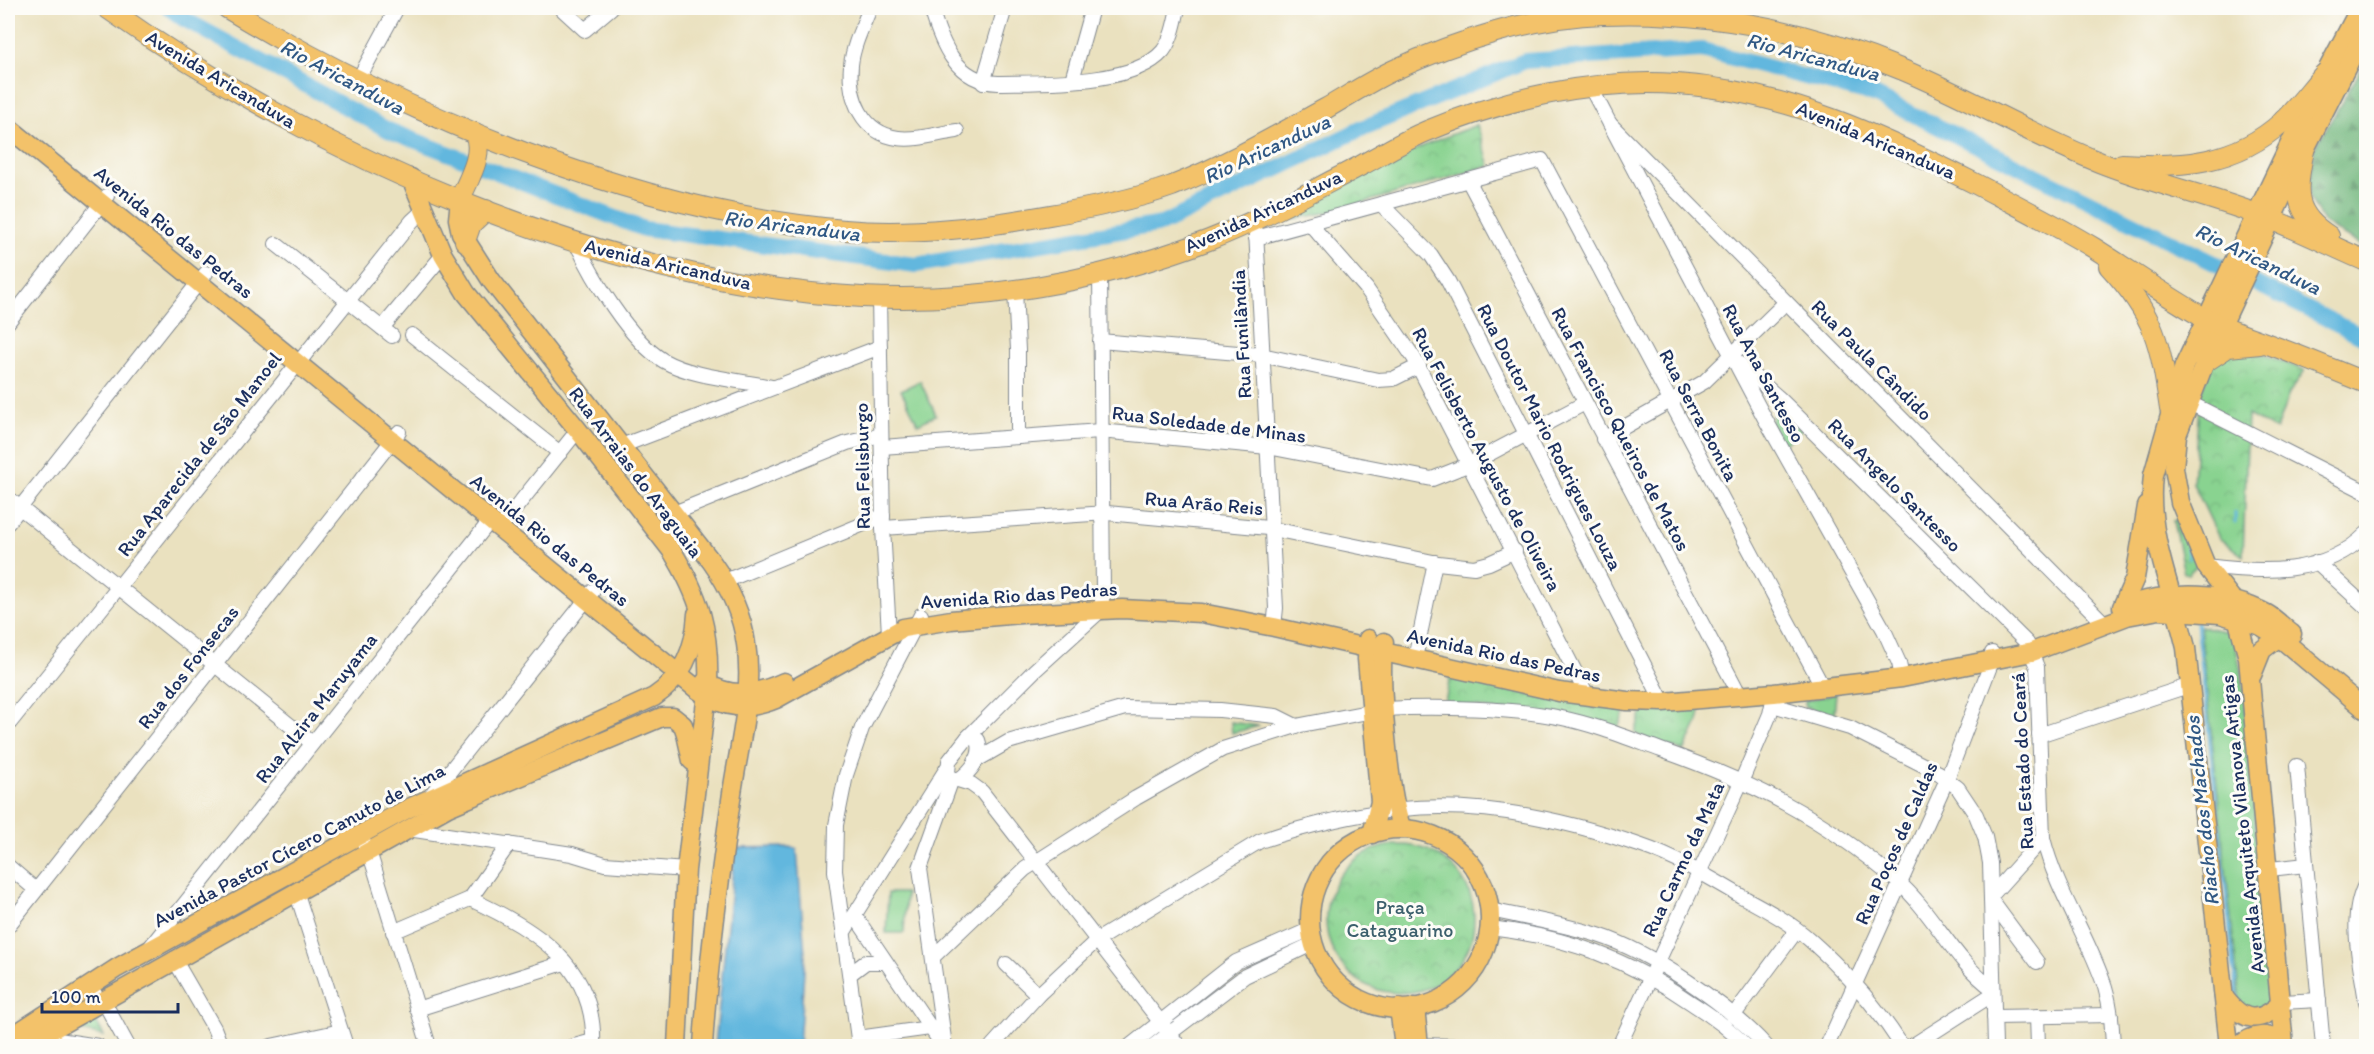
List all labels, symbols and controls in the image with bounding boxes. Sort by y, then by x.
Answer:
street label: Avenida Aricanduva [142,25,301,134]
water label: Rio Aricanduva [1744,27,1882,86]
water label: Rio Aricanduva [276,33,409,120]
street label: Avenida Aricanduva [1793,96,1960,185]
water label: Rio Aricanduva [1200,108,1334,189]
street label: Avenida Rio das Pedras [90,161,258,304]
street label: Avenida Aricanduva [1181,164,1346,258]
water label: Rio Aricanduva [723,205,861,246]
water label: Rio Aricanduva [2191,217,2325,300]
street label: Avenida Aricanduva [582,233,754,295]
street label: Rua Funilândia [1226,268,1256,399]
street label: Rua Paula Cândido [1806,294,1938,426]
street label: Rua Ana Santesso [1717,299,1811,447]
street label: Rua Doutor Mario Rodrigues Louza [1472,300,1628,575]
street label: Rua Francisco Queiros de Matos [1546,303,1696,555]
street label: Rua Felisberto Augusto de Oliveira [1407,323,1567,595]
street label: Rua Serra Bonita [1654,345,1744,486]
street label: Rua Aparecida de São Manoel [112,347,287,561]
street label: Rua Arraias do Araguaia [564,382,708,562]
street label: Rua Soledade de Minas [1111,400,1307,448]
street label: Rua Felisburgo [849,402,875,530]
street label: Rua Angelo Santesso [1823,413,1967,557]
street label: Avenida Rio das Pedras [466,469,634,612]
street label: Rua Arão Reis [1144,486,1264,520]
street label: Avenida Rio das Pedras [920,576,1118,614]
street label: Rua dos Fonsecas [132,600,244,734]
street label: Avenida Rio das Pedras [1405,623,1603,687]
street label: Rua Alzira Maruyama [250,628,382,788]
street label: Rua Estado do Ceará [2005,671,2039,850]
street label: Avenida Arquiteto Vilanova Artigas [2214,673,2270,974]
water label: Riacho dos Machados [2179,713,2224,907]
street label: Avenida Pastor Cícero Canuto de Lima [149,757,449,932]
street label: Rua Poços de Caldas [1849,758,1943,928]
street label: Rua Carmo da Mata [1636,777,1730,941]
park label: Praça Cataguarino [1347,895,1453,942]
scale bar [42,976,178,1014]
text: 100 m [51,986,101,1008]

